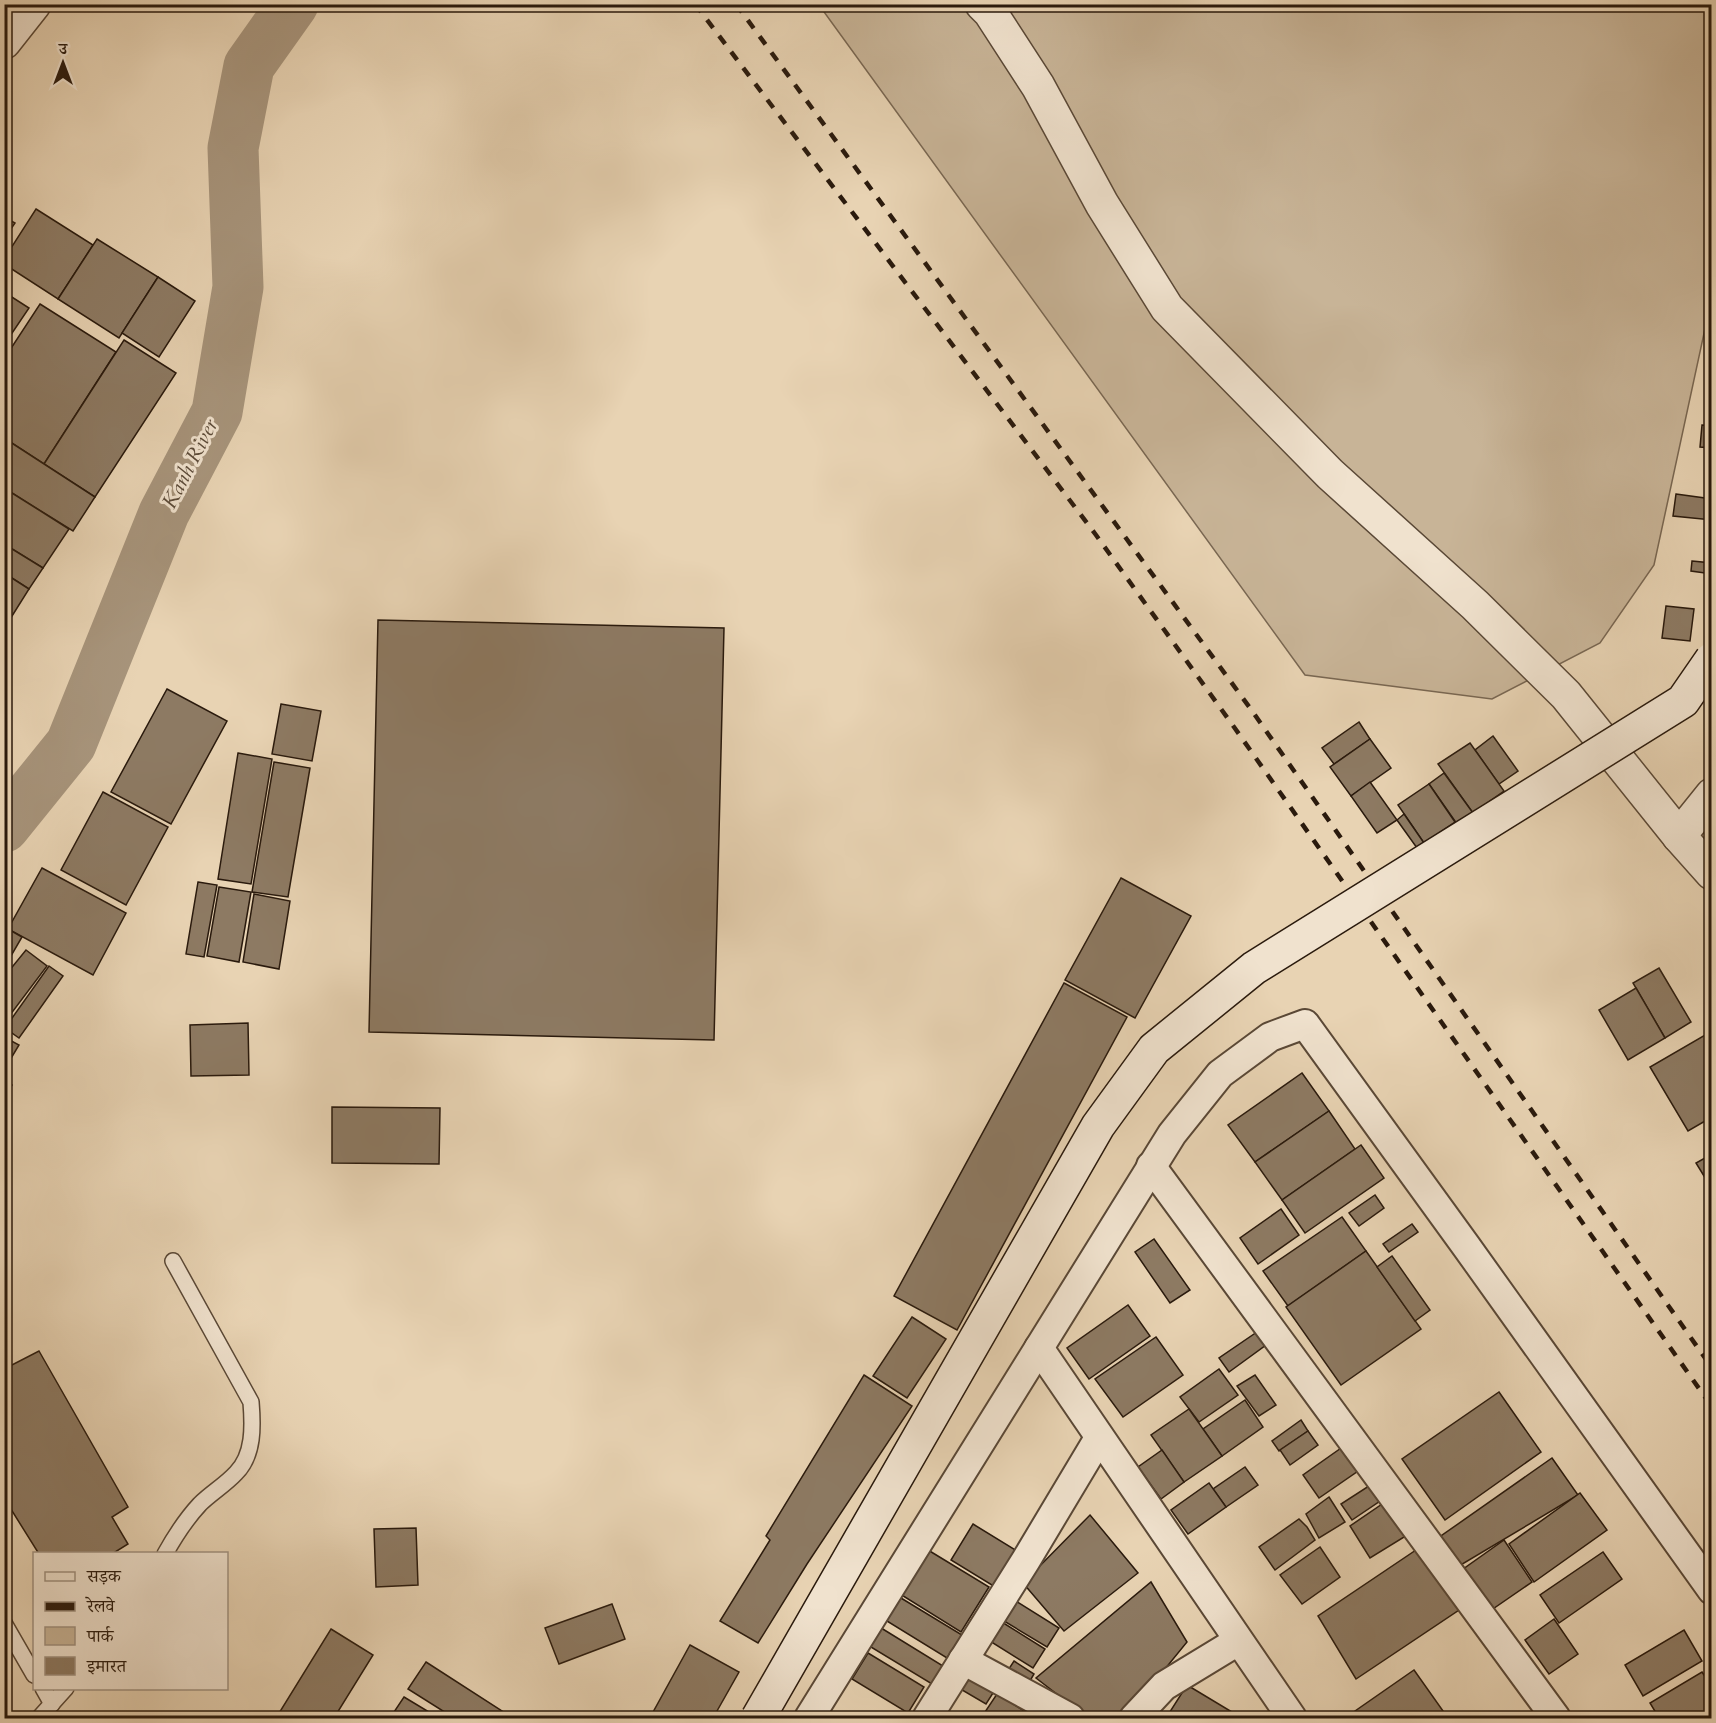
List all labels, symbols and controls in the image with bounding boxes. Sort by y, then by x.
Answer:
north arrow [33,33,93,93]
text: उ [58,38,69,60]
water label: Kanh River [155,413,225,514]
legend [33,1552,228,1690]
text: सड़क [86,1564,122,1589]
text: रेलवे [85,1594,116,1619]
text: पार्क [86,1624,115,1649]
text: इमारत [86,1654,127,1679]

